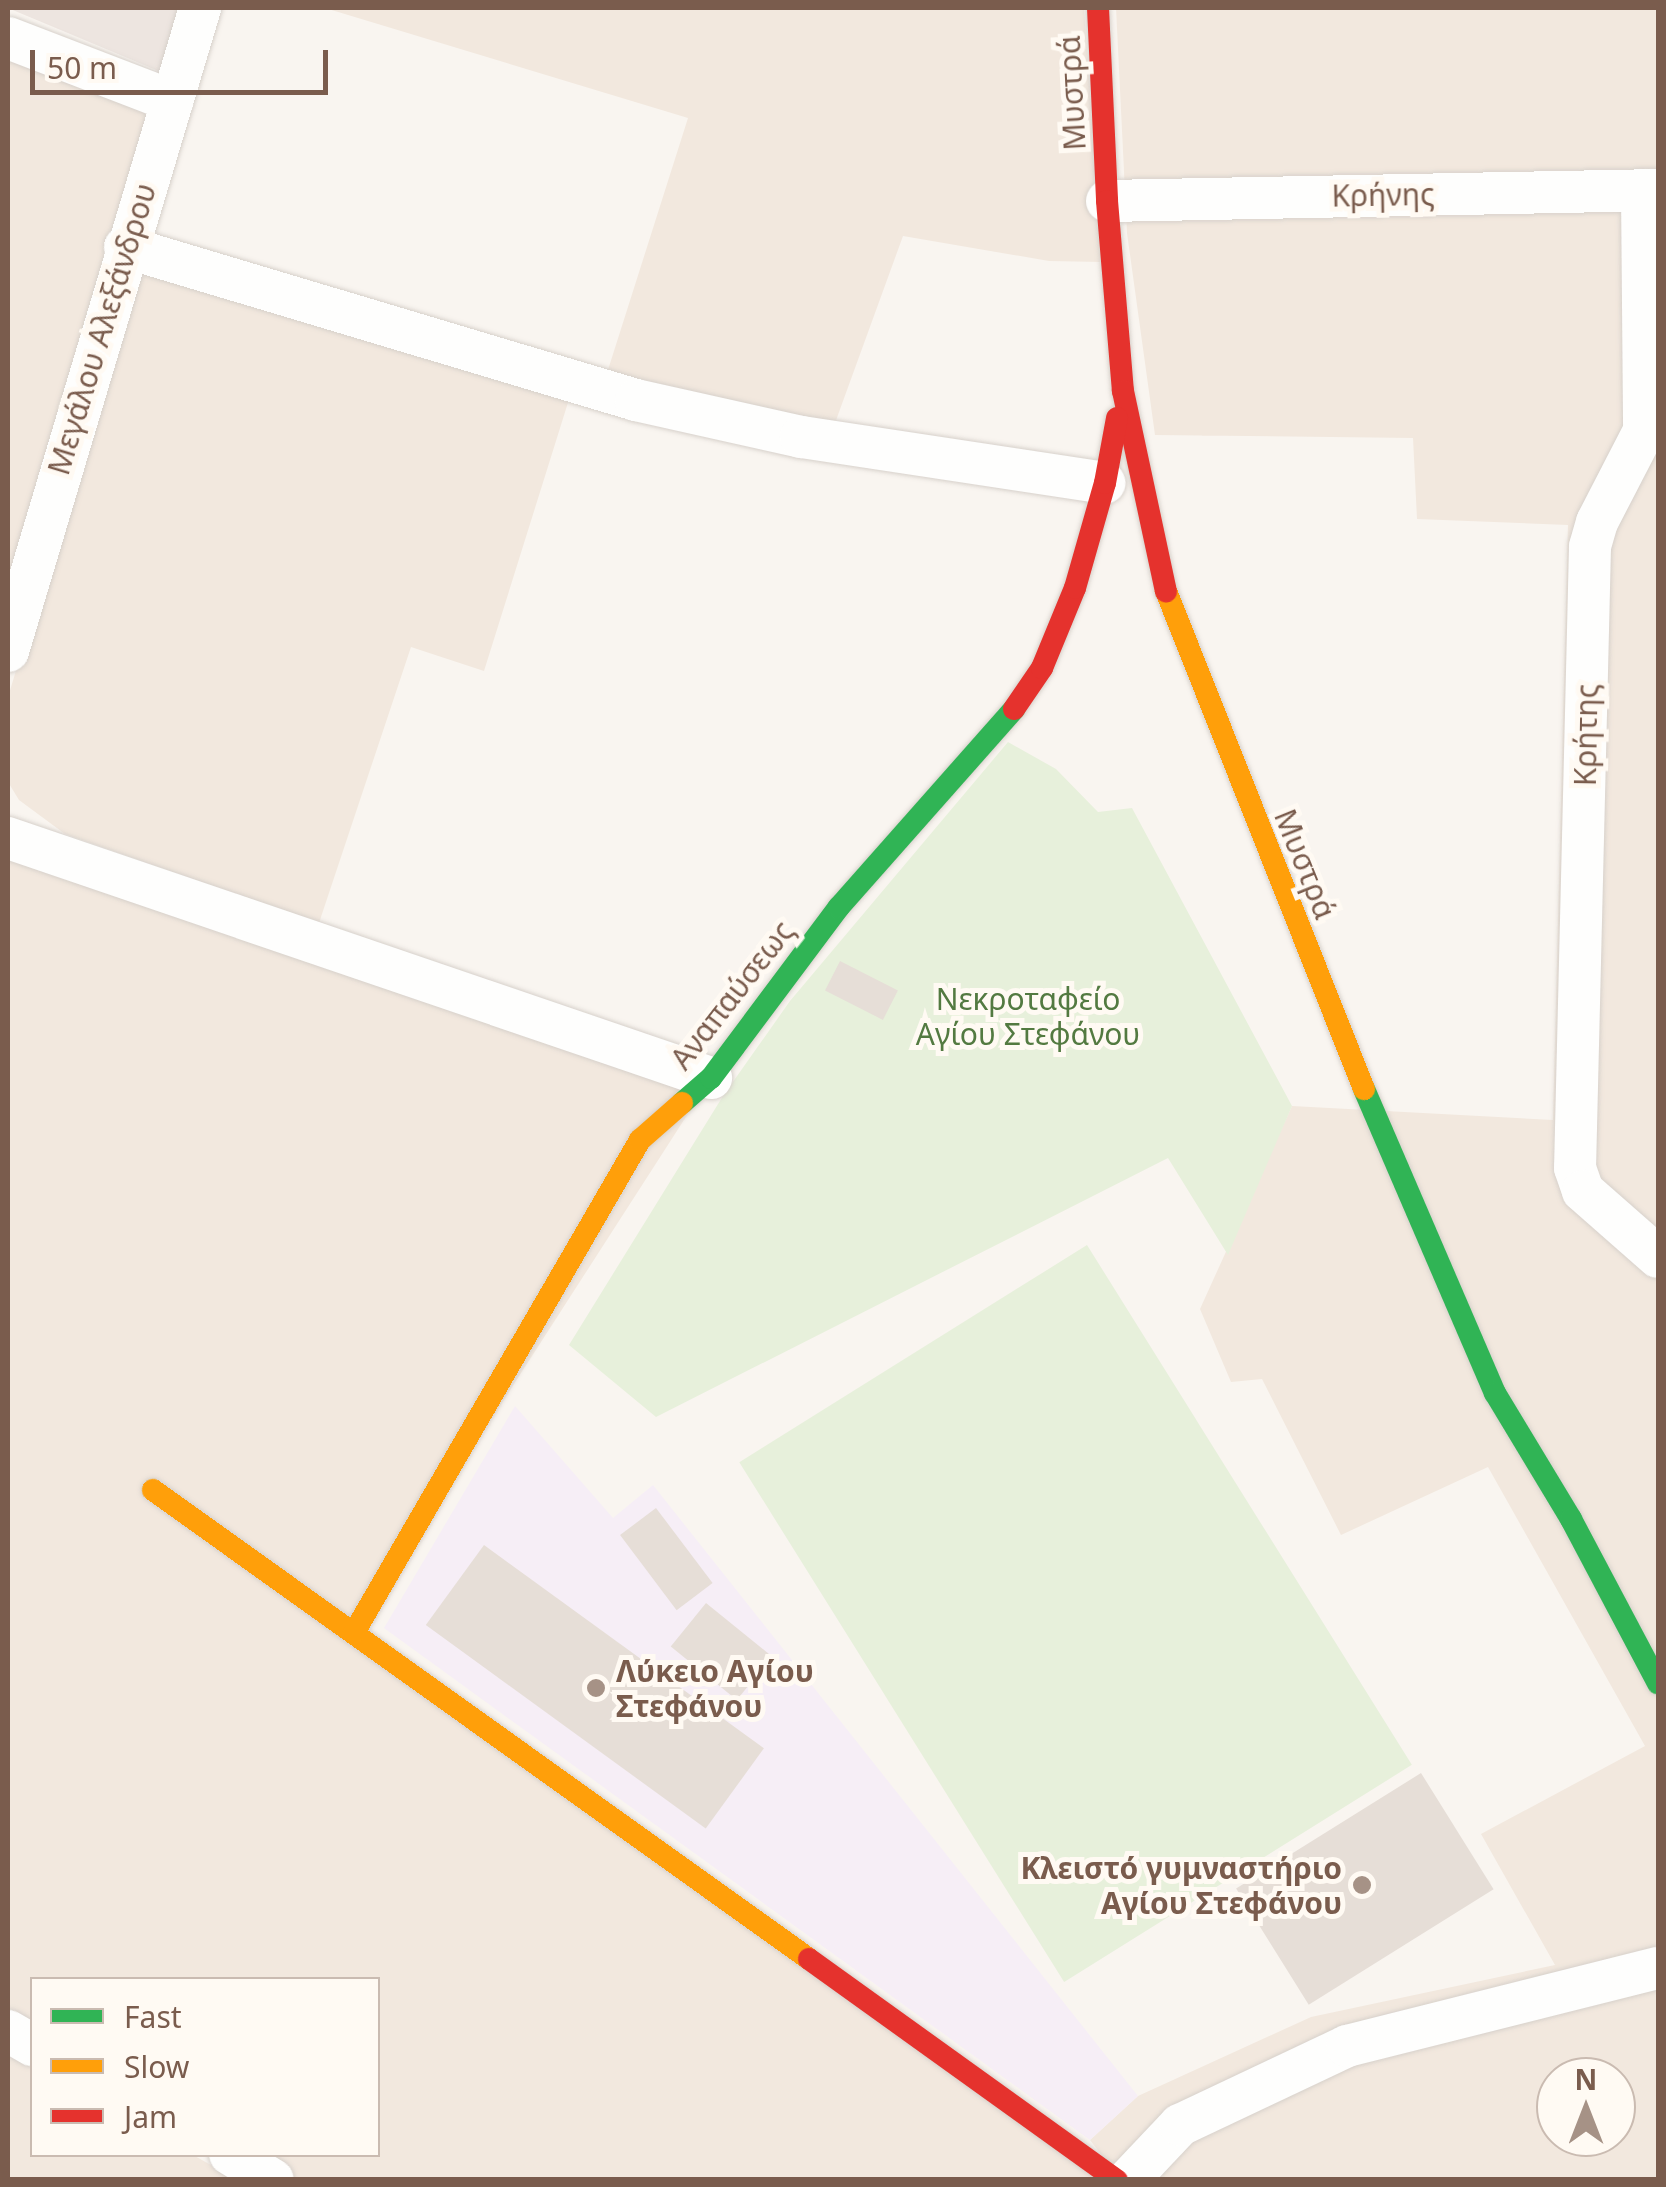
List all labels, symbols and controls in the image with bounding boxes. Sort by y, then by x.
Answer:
scale bar [35,30,332,92]
street label: Μυστρά [1051,35,1093,151]
text: 50 m [47,47,117,88]
street label: Κρήνης [1331,176,1435,214]
street label: Μεγάλου Αλεξάνδρου [40,179,164,479]
street label: Κρήτης [1567,684,1605,786]
street label: Μυστρά [1267,804,1343,924]
street label: Αναπαύσεως [663,914,801,1076]
park label: Νεκροταφείο Αγίου Στεφάνου [916,981,1140,1052]
place label: Λύκειο Αγίου Στεφάνου [616,1653,814,1724]
marker: Λύκειο Αγίου Στεφάνου [585,1677,607,1699]
place label: Κλειστό γυμναστήριο Αγίου Στεφάνου [1020,1850,1342,1920]
marker: Κλειστό γυμναστήριο Αγίου Στεφάνου [1351,1874,1373,1896]
legend [30,1977,380,2157]
text: Fast [124,1996,182,2037]
text: Slow [124,2046,189,2087]
north arrow [1536,2057,1636,2157]
text: N [1575,2060,1597,2098]
text: Jam [124,2096,177,2137]

